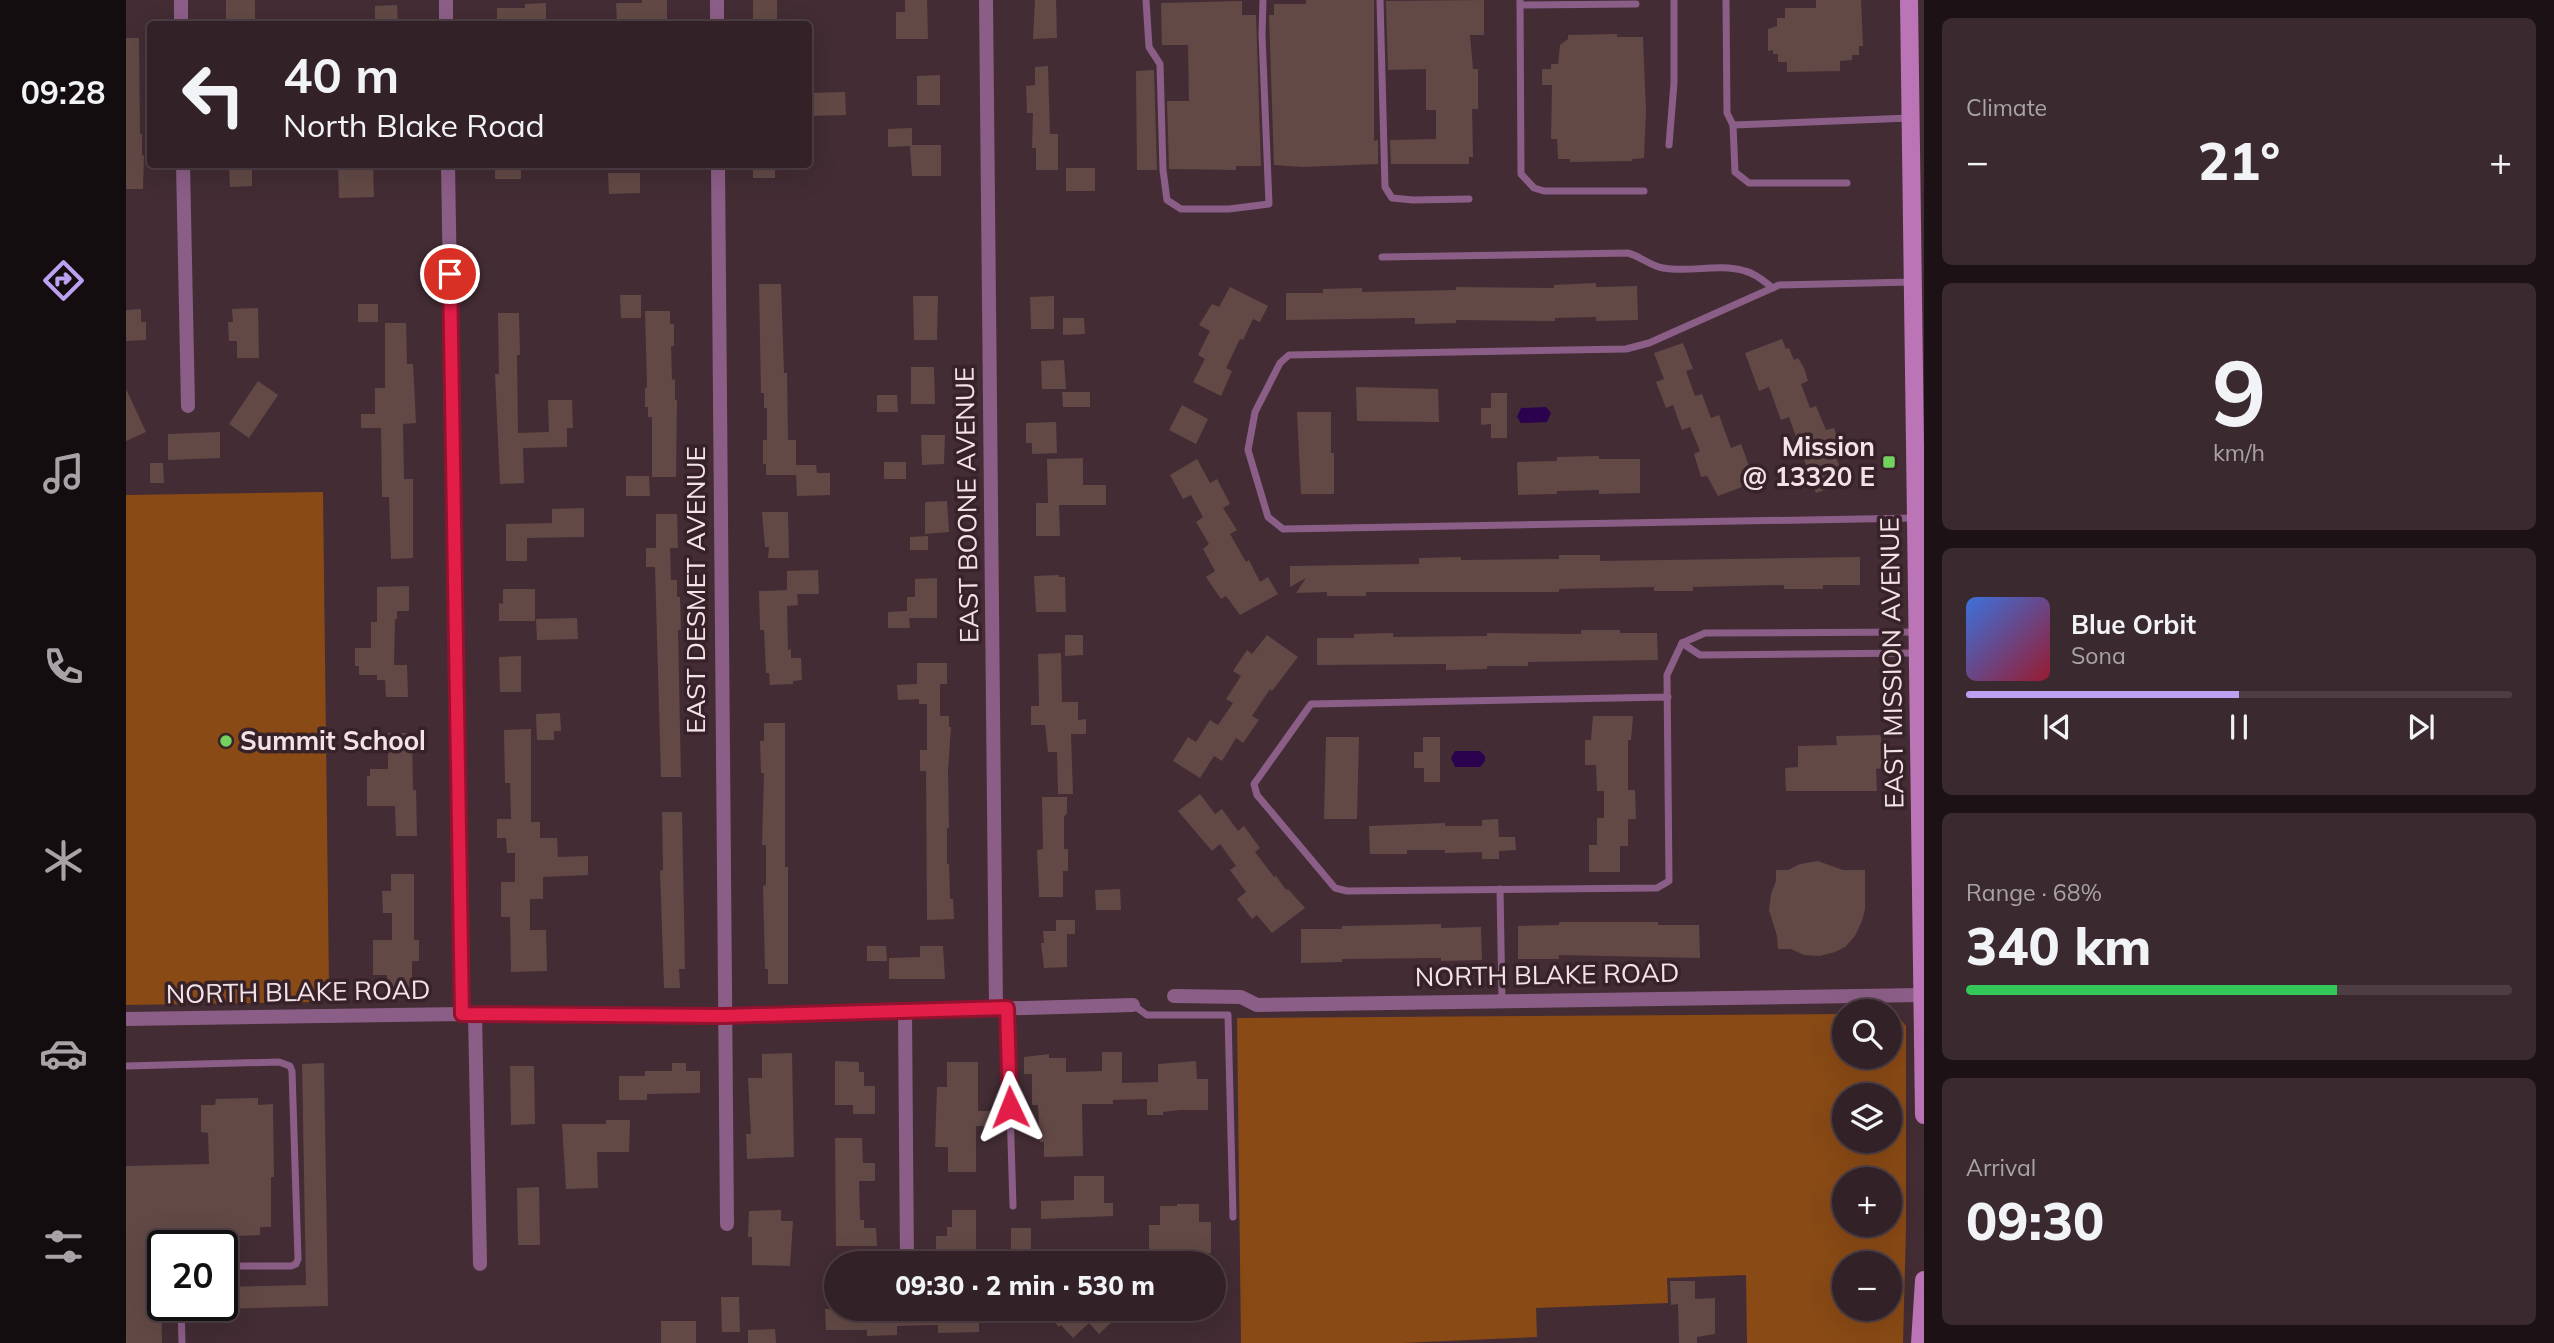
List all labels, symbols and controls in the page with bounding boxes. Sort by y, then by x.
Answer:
text: 40 m [283,44,399,105]
icon: left [168,49,259,140]
text: 09:28 [21,72,105,112]
text: Climate [1966,93,2047,122]
text: North Blake Road [283,105,545,145]
text: 21° [2198,128,2280,193]
text: − [1966,137,1989,185]
text: + [2489,137,2512,185]
pin [420,244,480,304]
icon: arrive [431,255,469,293]
icon: directions [39,256,88,305]
text: 9 [2212,335,2266,449]
street label: EAST BOONE AVENUE [948,367,985,643]
place label: Mission @ 13320 E [1742,430,1875,493]
text: km/h [2213,438,2265,467]
street label: EAST DESMET AVENUE [679,446,712,734]
icon: music [39,449,88,498]
marker: Mission @ 13320 E [1881,454,1897,470]
street label: EAST MISSION AVENUE [1872,517,1911,809]
text: Blue Orbit [2071,608,2196,641]
text: Sona [2071,641,2126,670]
icon: phone [39,642,88,691]
icon: previous [2038,708,2076,746]
icon: pause [2220,708,2258,746]
icon: next [2402,708,2440,746]
place label: Summit School [240,724,426,757]
marker: Summit School [218,733,234,749]
icon: climate [39,836,88,885]
text: Range · 68% [1966,878,2102,907]
text: 340 km [1966,913,2151,978]
street label: NORTH BLAKE ROAD [1414,956,1680,993]
street label: NORTH BLAKE ROAD [165,973,431,1010]
map controls [1832,999,1902,1321]
button: search [1832,999,1902,1069]
icon: car [39,1029,88,1078]
position arrow [973,1070,1047,1144]
button: layers [1832,1083,1902,1153]
text: Arrival [1966,1153,2036,1182]
button: + [1832,1167,1902,1237]
text: 09:30 [1966,1188,2104,1253]
icon: filters [39,1222,88,1271]
speed limit sign: 20 [147,1230,238,1321]
button: − [1832,1251,1902,1321]
text: 09:30 · 2 min · 530 m [895,1269,1155,1302]

